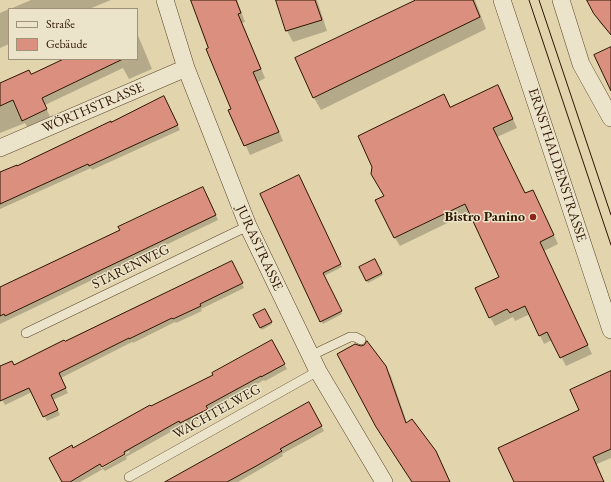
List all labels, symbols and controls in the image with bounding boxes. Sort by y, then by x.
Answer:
legend [8,8,138,60]
text: Straße [46,16,75,32]
text: Gebäude [46,36,87,52]
street label: WÖRTHSTRASSE [39,79,147,137]
street label: ERNSTHALDENSTRASSE [524,86,590,244]
street label: JURASTRASSE [232,203,286,293]
place label: Bistro Panino [445,209,525,225]
marker: Bistro Panino [528,212,538,222]
street label: STARENWEG [89,241,173,293]
street label: WACHTELWEG [170,381,264,443]

